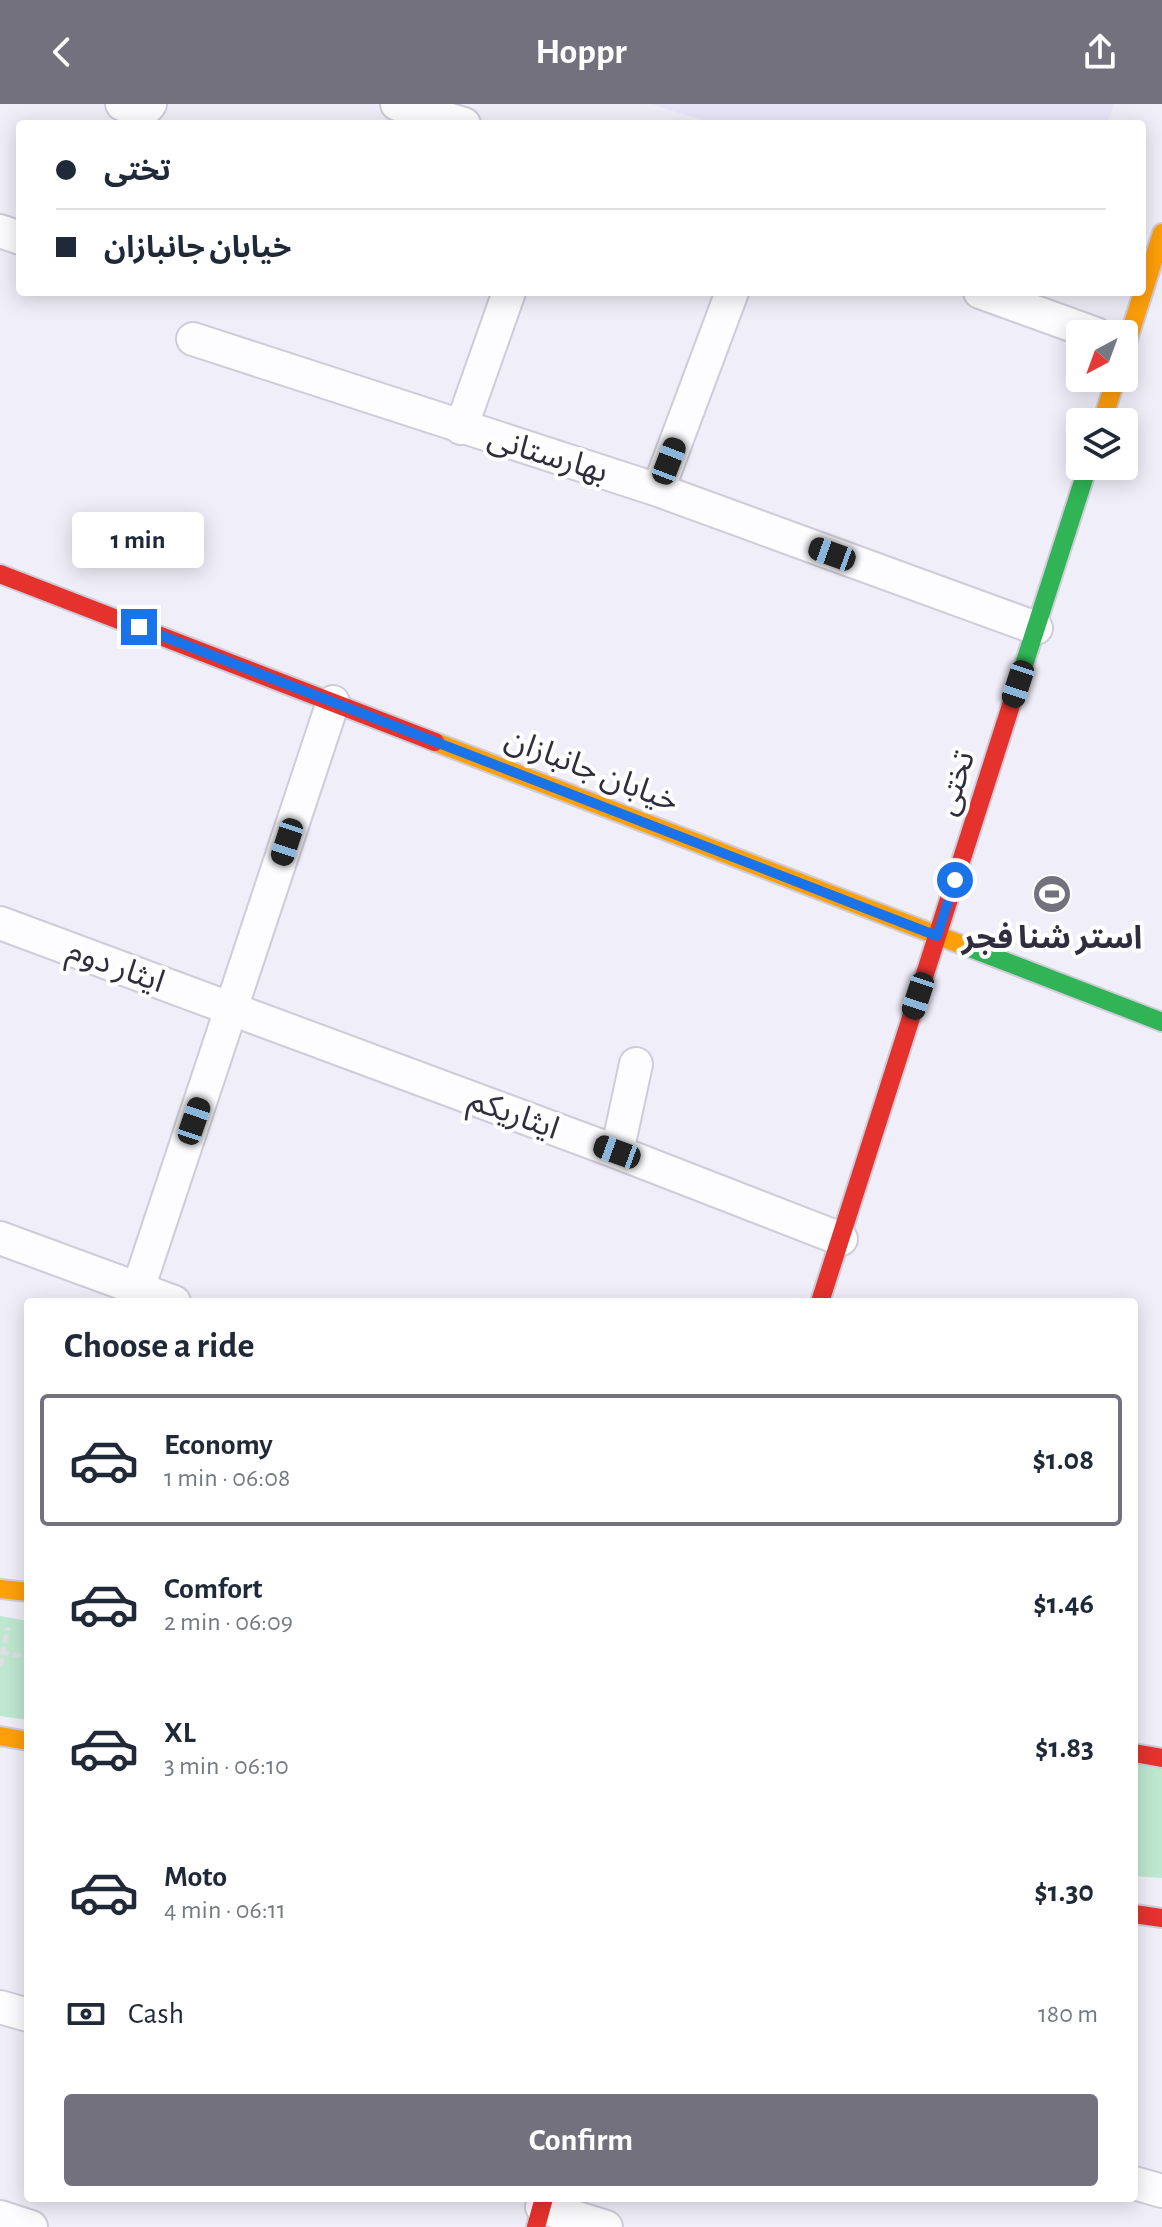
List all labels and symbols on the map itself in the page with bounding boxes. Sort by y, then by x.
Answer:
north arrow [1066,320,1138,392]
street label: بهارستانی [484,422,612,490]
car [649,434,689,488]
callout: 1 min [73,511,205,567]
car [805,535,859,573]
route end [121,609,157,645]
car [999,657,1037,711]
street label: خیابان جانبازان [500,722,683,820]
street label: تختی [930,747,981,819]
car [268,815,306,869]
route start [937,862,973,898]
sports icon: استر شنا فجر [1031,873,1073,915]
place label: استر شنا فجر [960,922,1142,956]
street label: ایثار دوم [61,934,169,1005]
car [899,969,937,1023]
street label: ایثاریکم [462,1083,563,1152]
car [175,1094,213,1148]
car [590,1133,644,1171]

